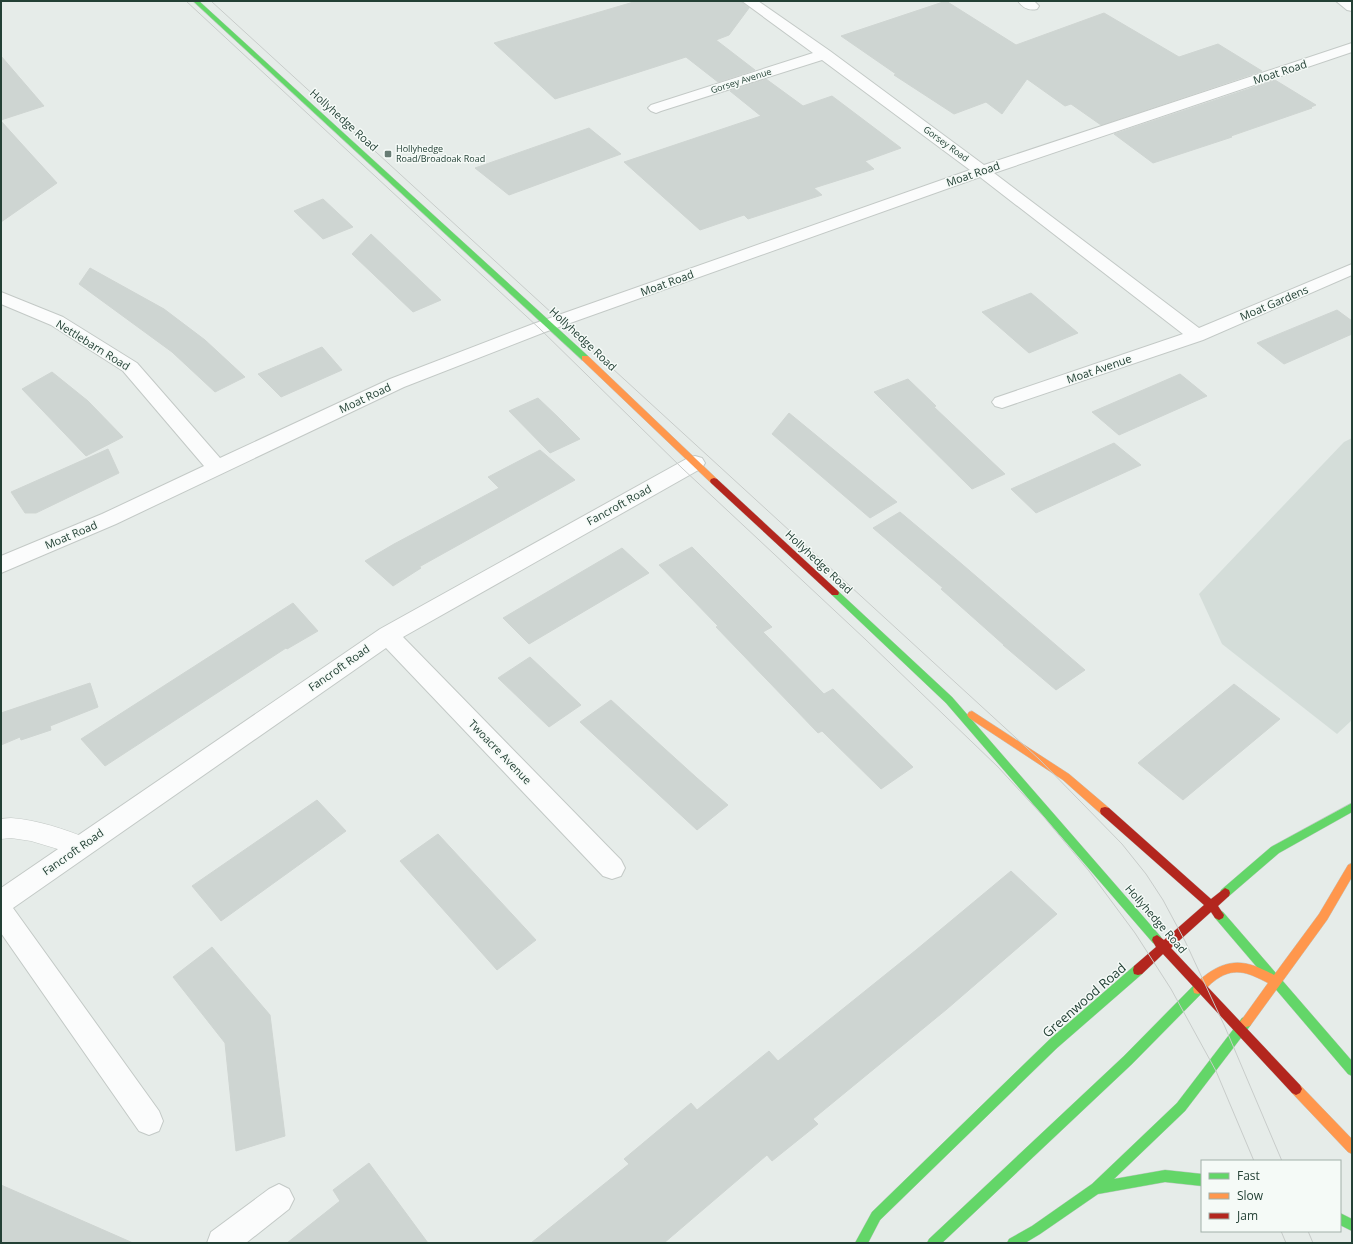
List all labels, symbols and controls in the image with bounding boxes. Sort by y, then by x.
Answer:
street label: Moat Road [1251,56,1309,87]
street label: Gorsey Avenue [709,65,773,96]
street label: Hollyhedge Road [307,85,382,154]
street label: Gorsey Road [921,123,972,165]
place label: Hollyhedge Road/Broadoak Road [396,142,485,165]
marker: Hollyhedge Road/Broadoak Road [383,149,393,159]
street label: Moat Road [944,157,1002,190]
street label: Moat Road [638,266,696,299]
street label: Moat Gardens [1237,281,1310,324]
street label: Hollyhedge Road [547,304,620,374]
street label: Nettlebarn Road [53,316,133,373]
street label: Moat Avenue [1064,350,1133,387]
street label: Moat Road [336,379,393,416]
street label: Fancroft Road [584,481,654,528]
street label: Moat Road [42,517,99,552]
street label: Hollyhedge Road [783,527,856,597]
street label: Fancroft Road [305,641,372,694]
street label: Twoacre Avenue [466,716,535,787]
street label: Fancroft Road [39,825,106,878]
street label: Hollyhedge Road [1122,881,1190,956]
street label: Greenwood Road [1038,959,1130,1041]
legend [1201,1160,1341,1232]
text: Fast [1237,1167,1260,1184]
text: Slow [1237,1187,1264,1204]
text: Jam [1236,1207,1258,1224]

